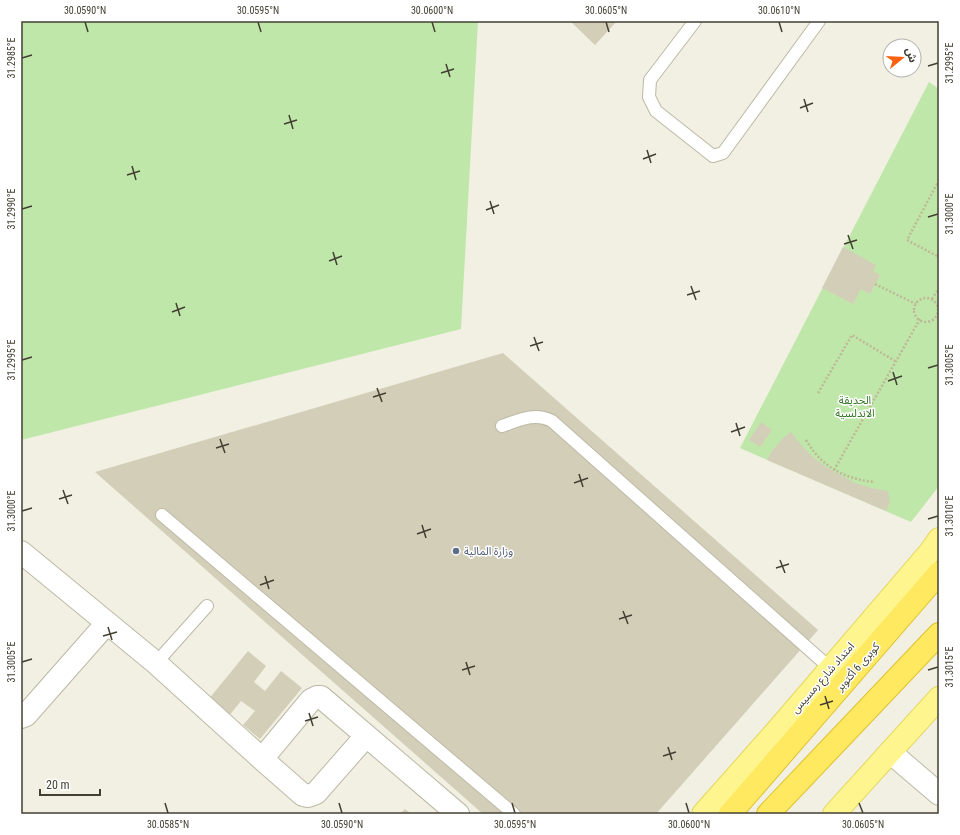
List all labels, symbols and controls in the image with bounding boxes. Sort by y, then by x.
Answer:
text: 30.0590°N [64,5,106,16]
text: 30.0595°N [237,5,279,16]
text: 30.0600°N [411,5,453,16]
text: 30.0605°N [585,5,627,16]
text: 30.0610°N [758,5,800,16]
text: 31.2985°E [6,37,17,78]
north arrow [882,38,922,78]
text: 31.2995°E [944,42,955,83]
text: ش [903,46,920,64]
text: 31.2990°E [6,188,17,229]
text: 31.3000°E [944,193,955,234]
text: 31.2995°E [6,339,17,380]
text: 31.3005°E [944,344,955,385]
park label: الحديقة الاندلسية [835,394,875,420]
text: 31.3000°E [6,490,17,531]
text: 31.3010°E [944,495,955,536]
place label: وزارة المالية [464,545,513,558]
marker: وزارة المالية [451,546,461,556]
street label: امتداد شارع رمسيس [789,640,858,717]
street label: كوبرى 6 أكتوبر [833,640,883,695]
text: 31.3005°E [6,641,17,682]
text: 31.3015°E [944,646,955,687]
scale bar [40,771,100,797]
text: 20 m [46,778,70,792]
text: 30.0585°N [147,819,189,830]
text: 30.0590°N [321,819,363,830]
text: 30.0595°N [494,819,536,830]
text: 30.0600°N [668,819,710,830]
text: 30.0605°N [842,819,884,830]

